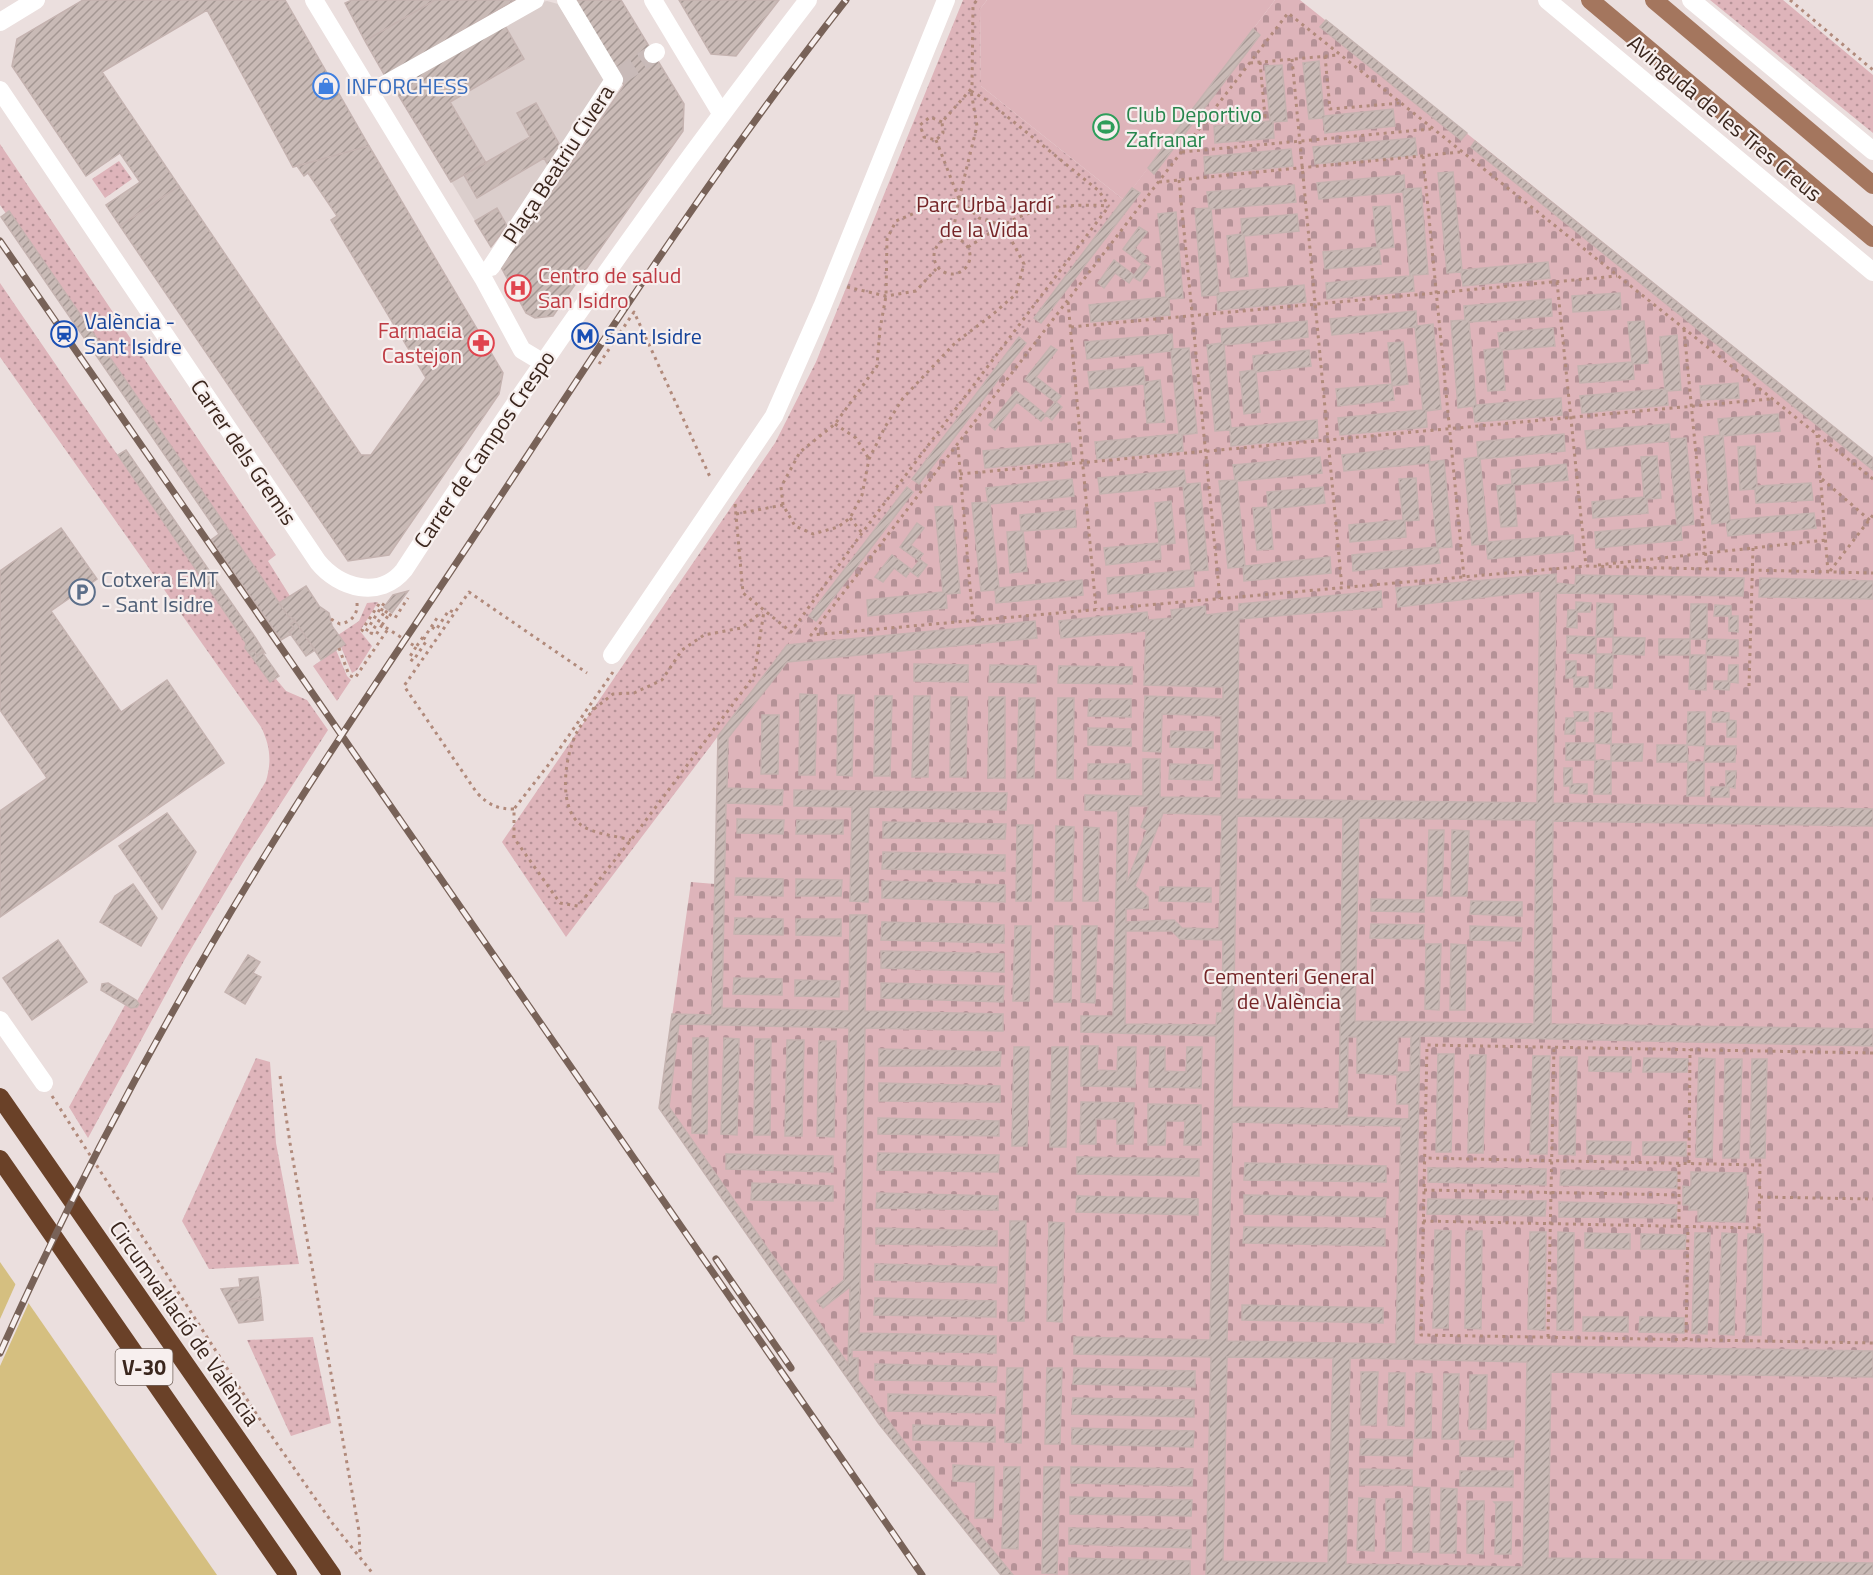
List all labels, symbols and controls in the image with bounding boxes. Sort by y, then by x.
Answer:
street label: Avinguda de les Tres Creus [1620,26,1830,210]
place label: INFORCHESS [346,69,468,103]
shop icon: INFORCHESS [311,71,341,101]
street label: Plaça Beatriu Civera [494,78,622,250]
place label: Club Deportivo Zafranar [1126,97,1262,156]
sports icon: Club Deportivo Zafranar [1091,112,1121,142]
park label: Parc Urbà Jardí de la Vida [916,187,1054,246]
place label: Centro de salud San Isidro [538,258,681,317]
hospital icon: Centro de salud San Isidro [503,273,533,303]
place label: València - Sant Isidre [84,304,182,363]
place label: Farmacia Castejon [378,313,462,372]
station icon: València - Sant Isidre [49,319,79,349]
place label: Sant Isidre [604,319,702,353]
metro station icon: Sant Isidre [570,321,600,351]
pharmacy icon: Farmacia Castejon [466,328,496,358]
street label: Carrer de Campos Crespo [405,343,563,555]
street label: Carrer dels Gremis [182,372,306,532]
place label: Cotxera EMT - Sant Isidre [101,562,219,621]
parking icon: Cotxera EMT - Sant Isidre [67,577,97,607]
park label: Cementeri General de València [1203,959,1375,1018]
street label: Circumval·lació de València [101,1213,269,1433]
road number: V-30 [116,1349,172,1385]

